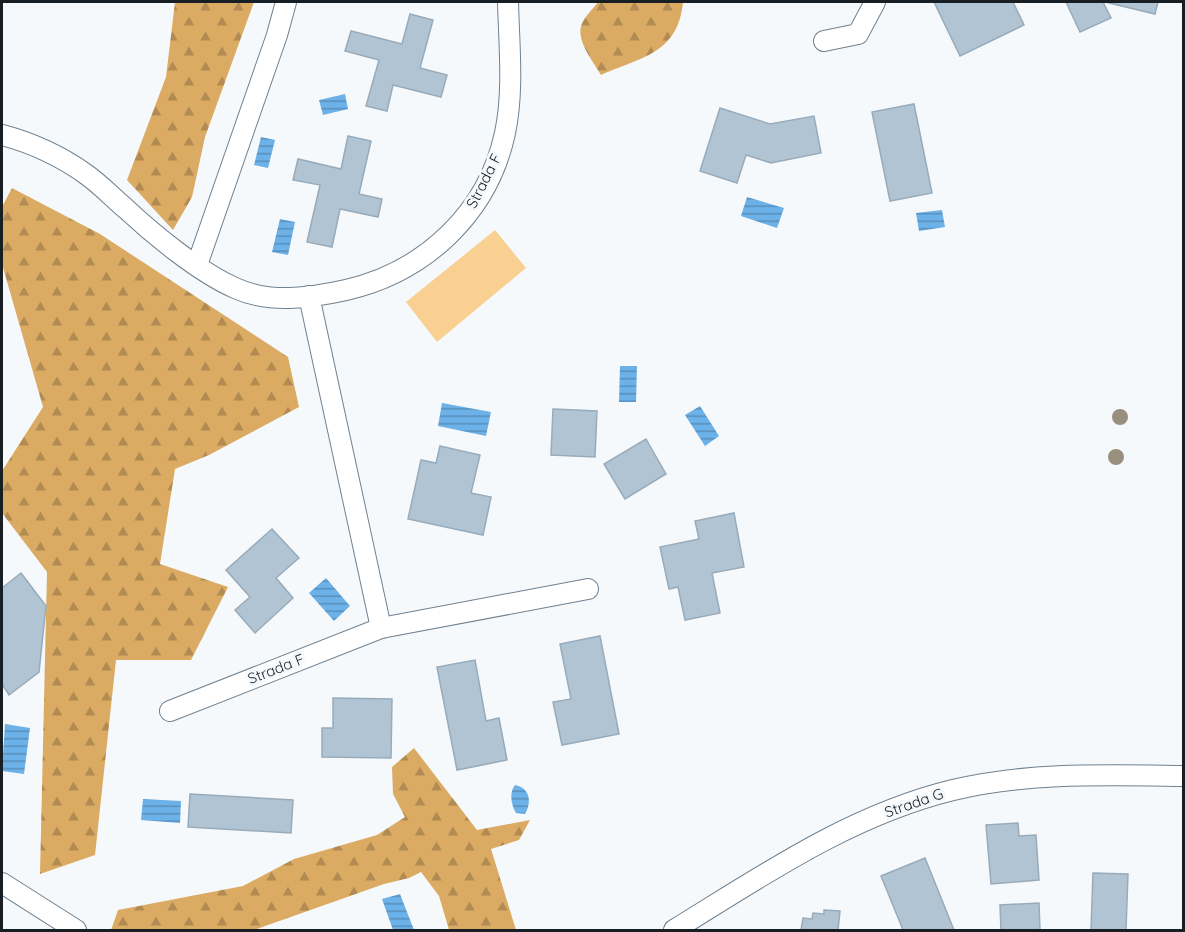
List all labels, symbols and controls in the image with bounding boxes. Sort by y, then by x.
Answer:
street label: Strada F [462,150,505,211]
street label: Strada F [245,649,307,688]
street label: Strada G [882,784,946,821]

